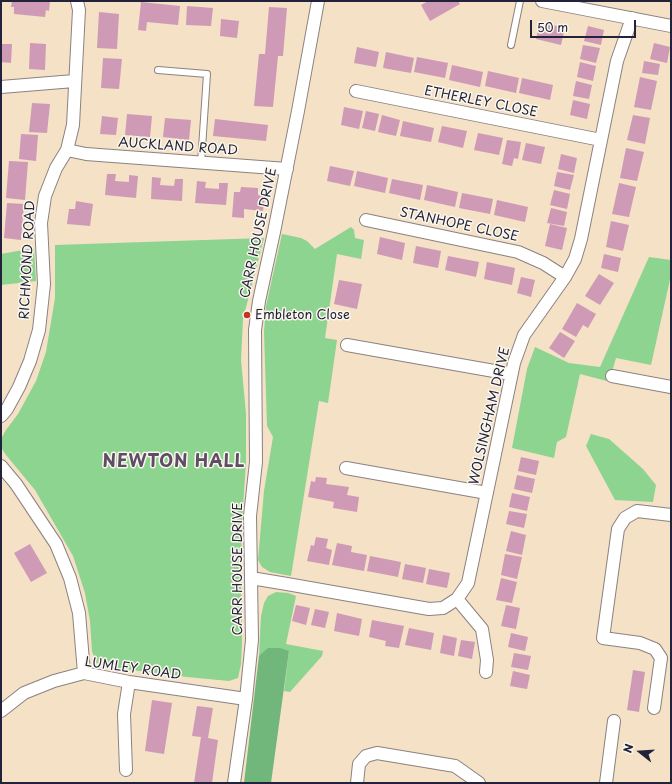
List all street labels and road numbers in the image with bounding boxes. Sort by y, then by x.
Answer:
street label: ETHERLEY CLOSE [423,83,539,121]
street label: AUCKLAND ROAD [118,135,238,159]
street label: CARR HOUSE DRIVE [238,166,280,300]
street label: RICHMOND ROAD [17,200,39,320]
street label: STANHOPE CLOSE [398,205,520,245]
street label: WOLSINGHAM DRIVE [467,346,513,486]
street label: CARR HOUSE DRIVE [230,503,246,635]
street label: LUMLEY ROAD [84,655,182,683]

